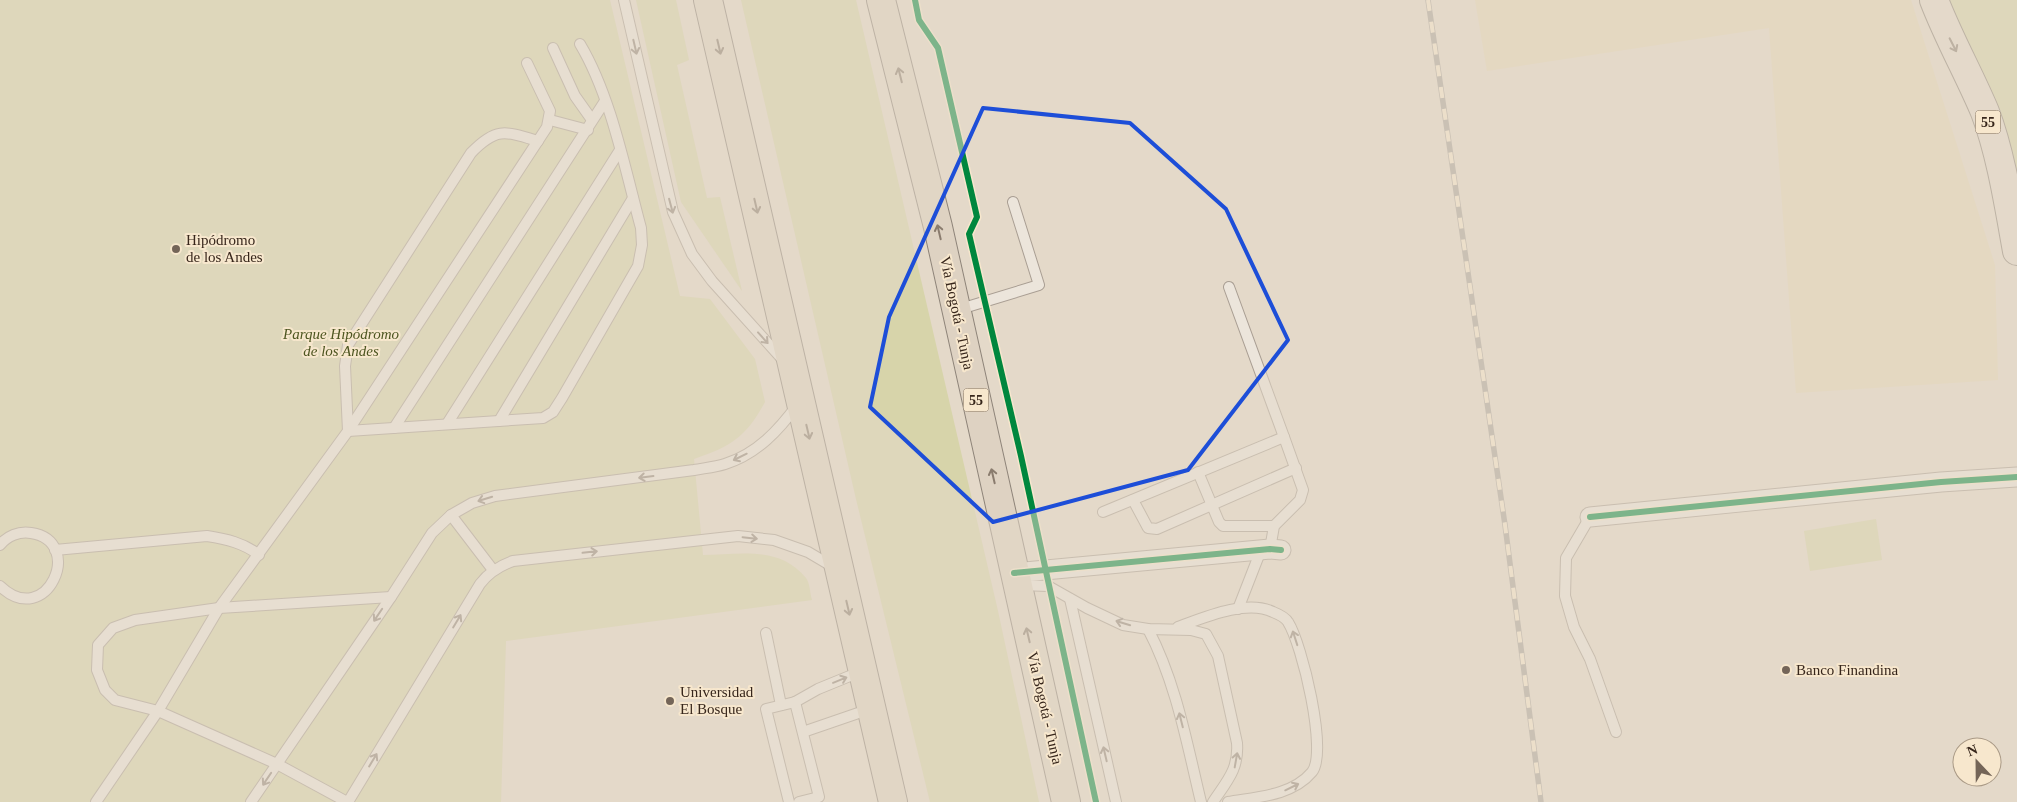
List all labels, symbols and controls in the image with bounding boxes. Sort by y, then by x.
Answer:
one-way arrow [1949,37,1958,52]
one-way arrow [631,39,640,55]
one-way arrow [715,39,724,55]
one-way arrow [895,67,904,83]
road number: 55 [1976,110,2000,134]
one-way arrow [667,197,677,213]
one-way arrow [752,197,761,213]
one-way arrow [934,225,943,241]
place label: Hipódromo de los Andes [186,232,263,265]
marker: Hipódromo de los Andes [170,243,182,255]
street label: Vía Bogotá - Tunja [937,255,977,371]
park label: Parque Hipódromo de los Andes [282,326,399,359]
one-way arrow [757,331,769,344]
road number: 55 [964,388,988,412]
one-way arrow [804,424,813,440]
one-way arrow [733,452,748,462]
one-way arrow [988,469,997,485]
one-way arrow [638,472,654,482]
one-way arrow [478,494,494,504]
one-way arrow [742,533,758,543]
one-way arrow [582,547,598,557]
one-way arrow [844,599,853,615]
one-way arrow [373,608,383,622]
one-way arrow [453,615,463,629]
one-way arrow [1115,618,1131,628]
one-way arrow [1023,627,1032,643]
one-way arrow [1290,631,1300,647]
street label: Vía Bogotá - Tunja [1024,650,1066,766]
place label: Banco Finandina [1796,662,1898,678]
marker: Banco Finandina [1780,664,1792,676]
one-way arrow [832,675,847,684]
place label: Universidad El Bosque [680,684,754,717]
marker: Universidad El Bosque [664,695,676,707]
one-way arrow [1176,713,1185,729]
north arrow [1952,737,2002,787]
text: N [1965,742,1980,759]
one-way arrow [1100,747,1109,763]
one-way arrow [1231,752,1241,768]
one-way arrow [369,754,379,768]
one-way arrow [262,771,272,785]
one-way arrow [1285,782,1300,792]

